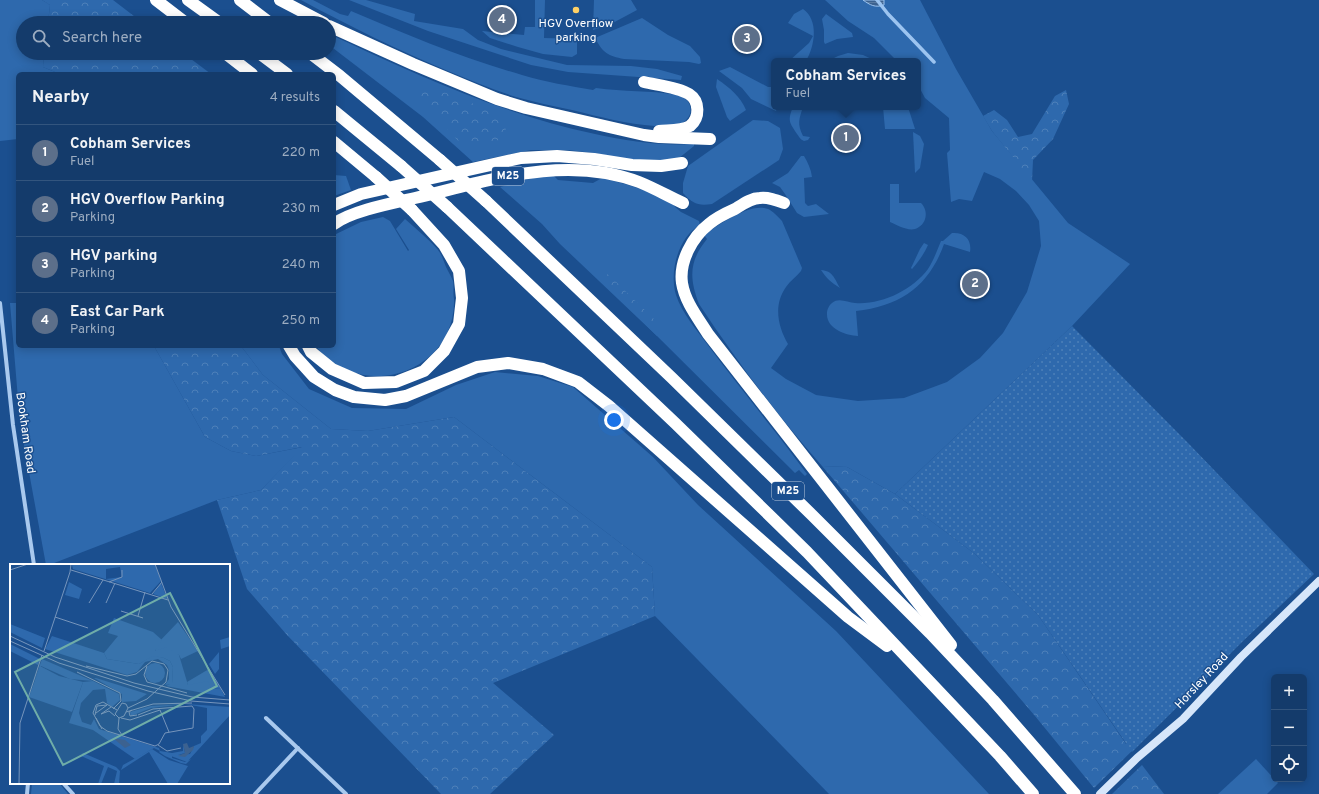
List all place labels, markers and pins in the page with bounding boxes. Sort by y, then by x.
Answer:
pin: 4 [489,5,515,35]
marker: HGV Overflow parking [571,5,581,15]
place label: HGV Overflow parking [539,16,614,46]
pin: 3 [734,24,760,54]
pin: 1 [833,123,859,153]
pin: 2 [962,269,988,299]

